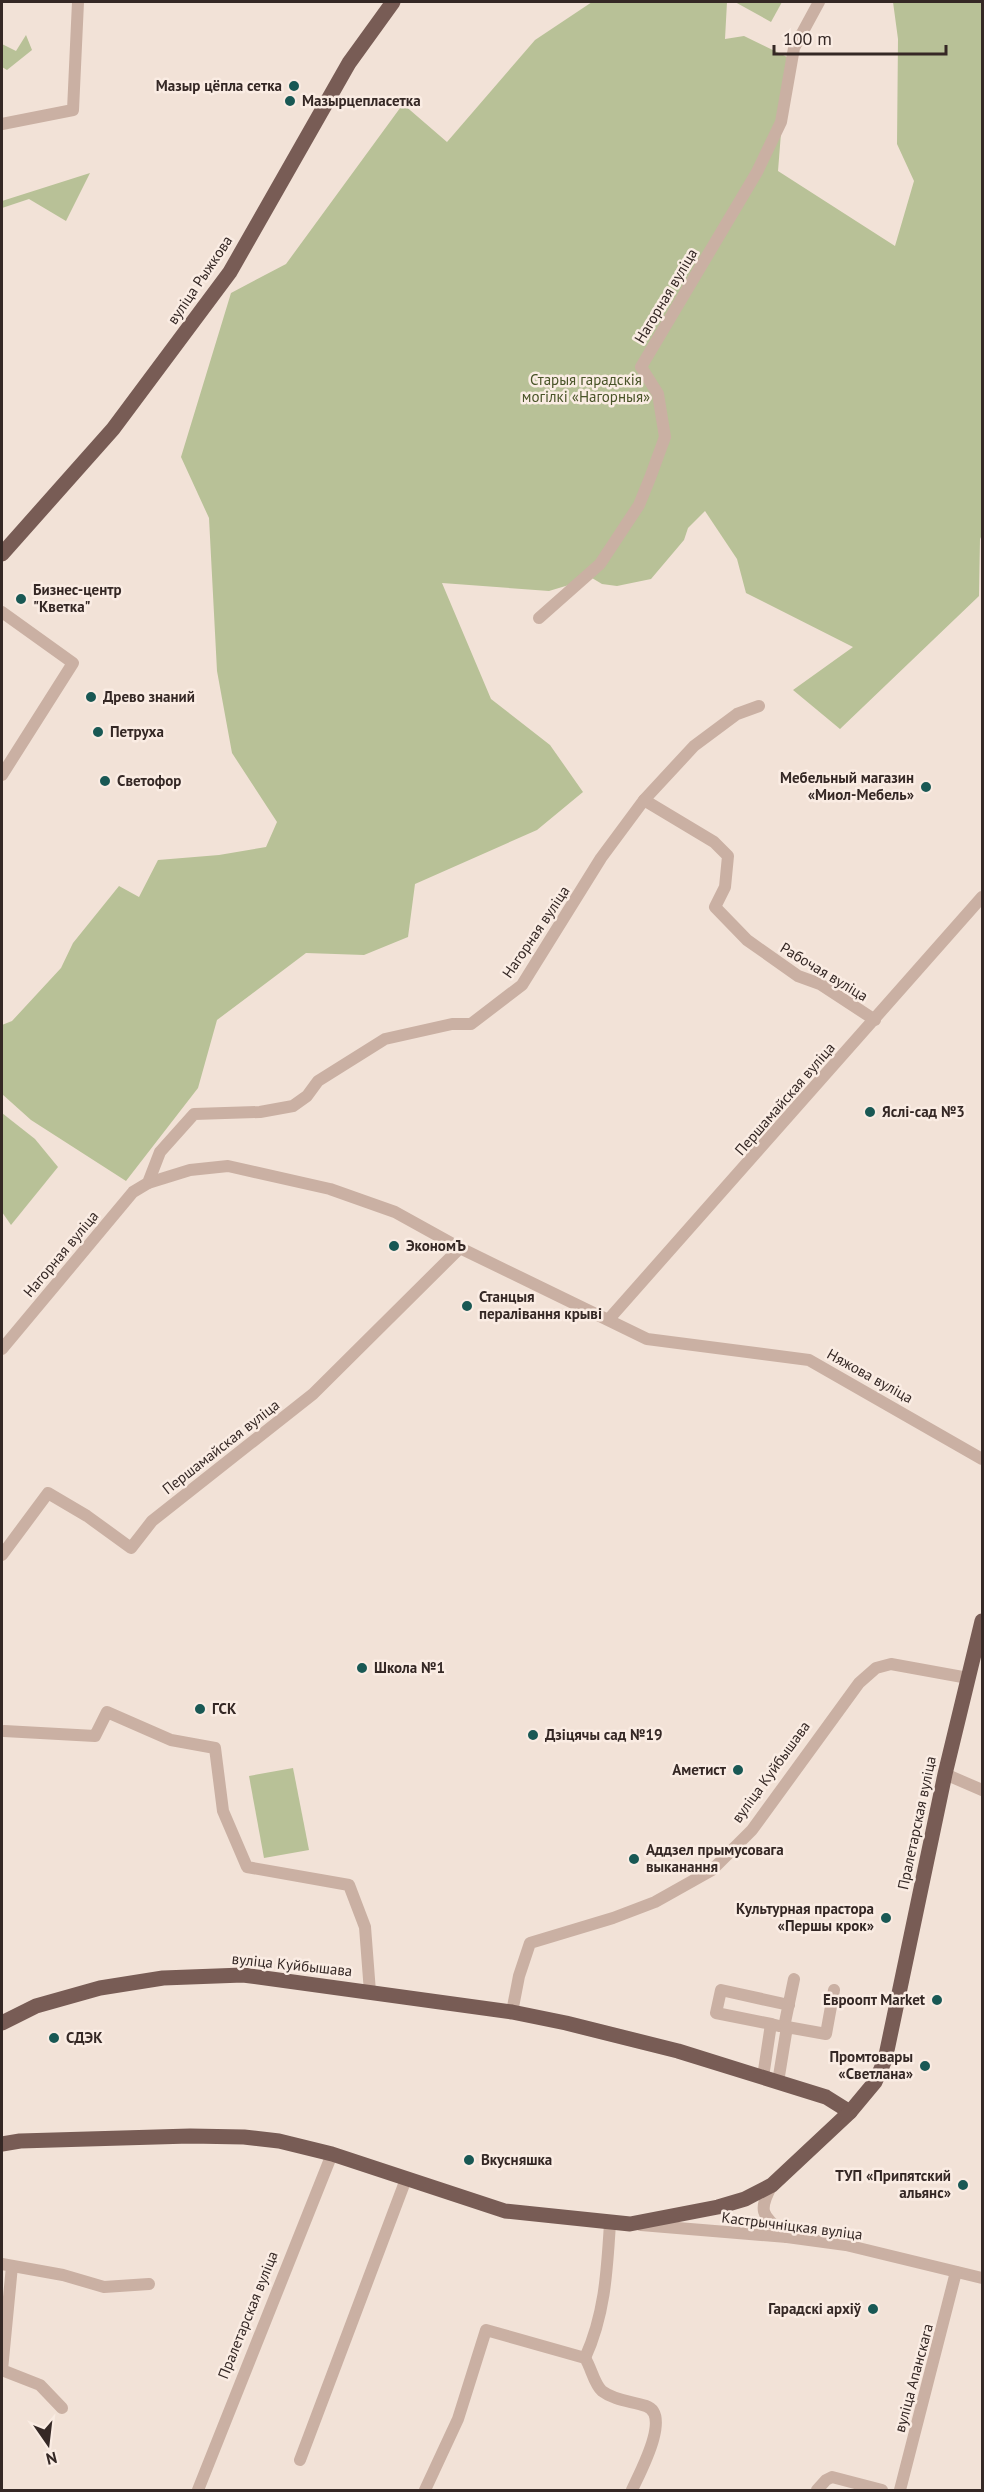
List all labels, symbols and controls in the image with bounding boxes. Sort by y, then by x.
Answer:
scale bar [774,18,946,56]
text: 100 m [783,27,832,50]
place label: Мазыр цёпла сетка [156,76,282,95]
marker: Мазыр цёпла сетка [287,79,301,93]
place label: Мазырцепласетка [302,91,421,110]
marker: Мазырцепласетка [283,94,297,108]
street label: вуліца Рыжкова [163,232,236,328]
street label: Нагорная вуліца [630,245,701,347]
park label: Старыя гарадскія могілкі «Нагорныя» [522,370,650,406]
place label: Бизнес-центр "Кветка" [33,580,122,616]
marker: Бизнес-центр "Кветка" [14,592,28,606]
place label: Древо знаний [103,687,195,706]
marker: Древо знаний [84,690,98,704]
place label: Петруха [110,722,164,741]
marker: Петруха [91,725,105,739]
place label: Мебельный магазин «Миол-Мебель» [780,768,914,804]
place label: Светофор [117,771,181,790]
marker: Светофор [98,774,112,788]
marker: Мебельный магазин «Миол-Мебель» [919,780,933,794]
street label: Нагорная вуліца [498,882,573,981]
street label: Рабочая вуліца [777,938,871,1005]
street label: Першамайская вуліца [730,1038,839,1159]
place label: Яслі-сад №3 [882,1102,965,1121]
marker: Яслі-сад №3 [863,1105,877,1119]
street label: Нагорная вуліца [19,1207,102,1301]
place label: ЭкономЪ [406,1236,466,1255]
marker: ЭкономЪ [387,1239,401,1253]
place label: Станцыя пералівання крыві [479,1287,602,1323]
marker: Станцыя пералівання крыві [460,1299,474,1313]
street label: Няжова вуліца [824,1344,917,1407]
street label: Першамайская вуліца [158,1395,283,1498]
place label: Школа №1 [374,1658,445,1677]
marker: Школа №1 [355,1661,369,1675]
place label: ГСК [212,1699,237,1718]
marker: ГСК [193,1702,207,1716]
street label: вуліца Куйбышава [727,1717,814,1826]
place label: Дзіцячы сад №19 [545,1725,662,1744]
marker: Дзіцячы сад №19 [526,1728,540,1742]
street label: Пралетарская вуліца [893,1754,940,1891]
place label: Аметист [672,1760,727,1779]
marker: Аметист [731,1763,745,1777]
place label: Аддзел прымусовага выканання [646,1840,784,1876]
marker: Аддзел прымусовага выканання [627,1852,641,1866]
place label: Культурная прастора «Першы крок» [736,1899,874,1935]
marker: Культурная прастора «Першы крок» [879,1911,893,1925]
street label: вуліца Куйбышава [231,1949,353,1980]
place label: Евроопт Market [823,1990,926,2009]
marker: Евроопт Market [930,1993,944,2007]
place label: СДЭК [66,2028,103,2047]
marker: СДЭК [47,2031,61,2045]
place label: Промтовары «Светлана» [829,2047,913,2083]
marker: Промтовары «Светлана» [918,2059,932,2073]
place label: Вкусняшка [481,2150,552,2169]
marker: Вкусняшка [462,2153,476,2167]
place label: ТУП «Припятский альянс» [835,2166,951,2202]
marker: ТУП «Припятский альянс» [956,2178,970,2192]
street label: Кастрычніцкая вуліца [720,2207,864,2244]
street label: Пралетарская вуліца [213,2248,282,2381]
place label: Гарадскі архіў [768,2299,862,2318]
marker: Гарадскі архіў [866,2302,880,2316]
street label: вуліца Апанскага [890,2321,937,2434]
north arrow [18,2414,78,2474]
text: N [44,2448,59,2470]

